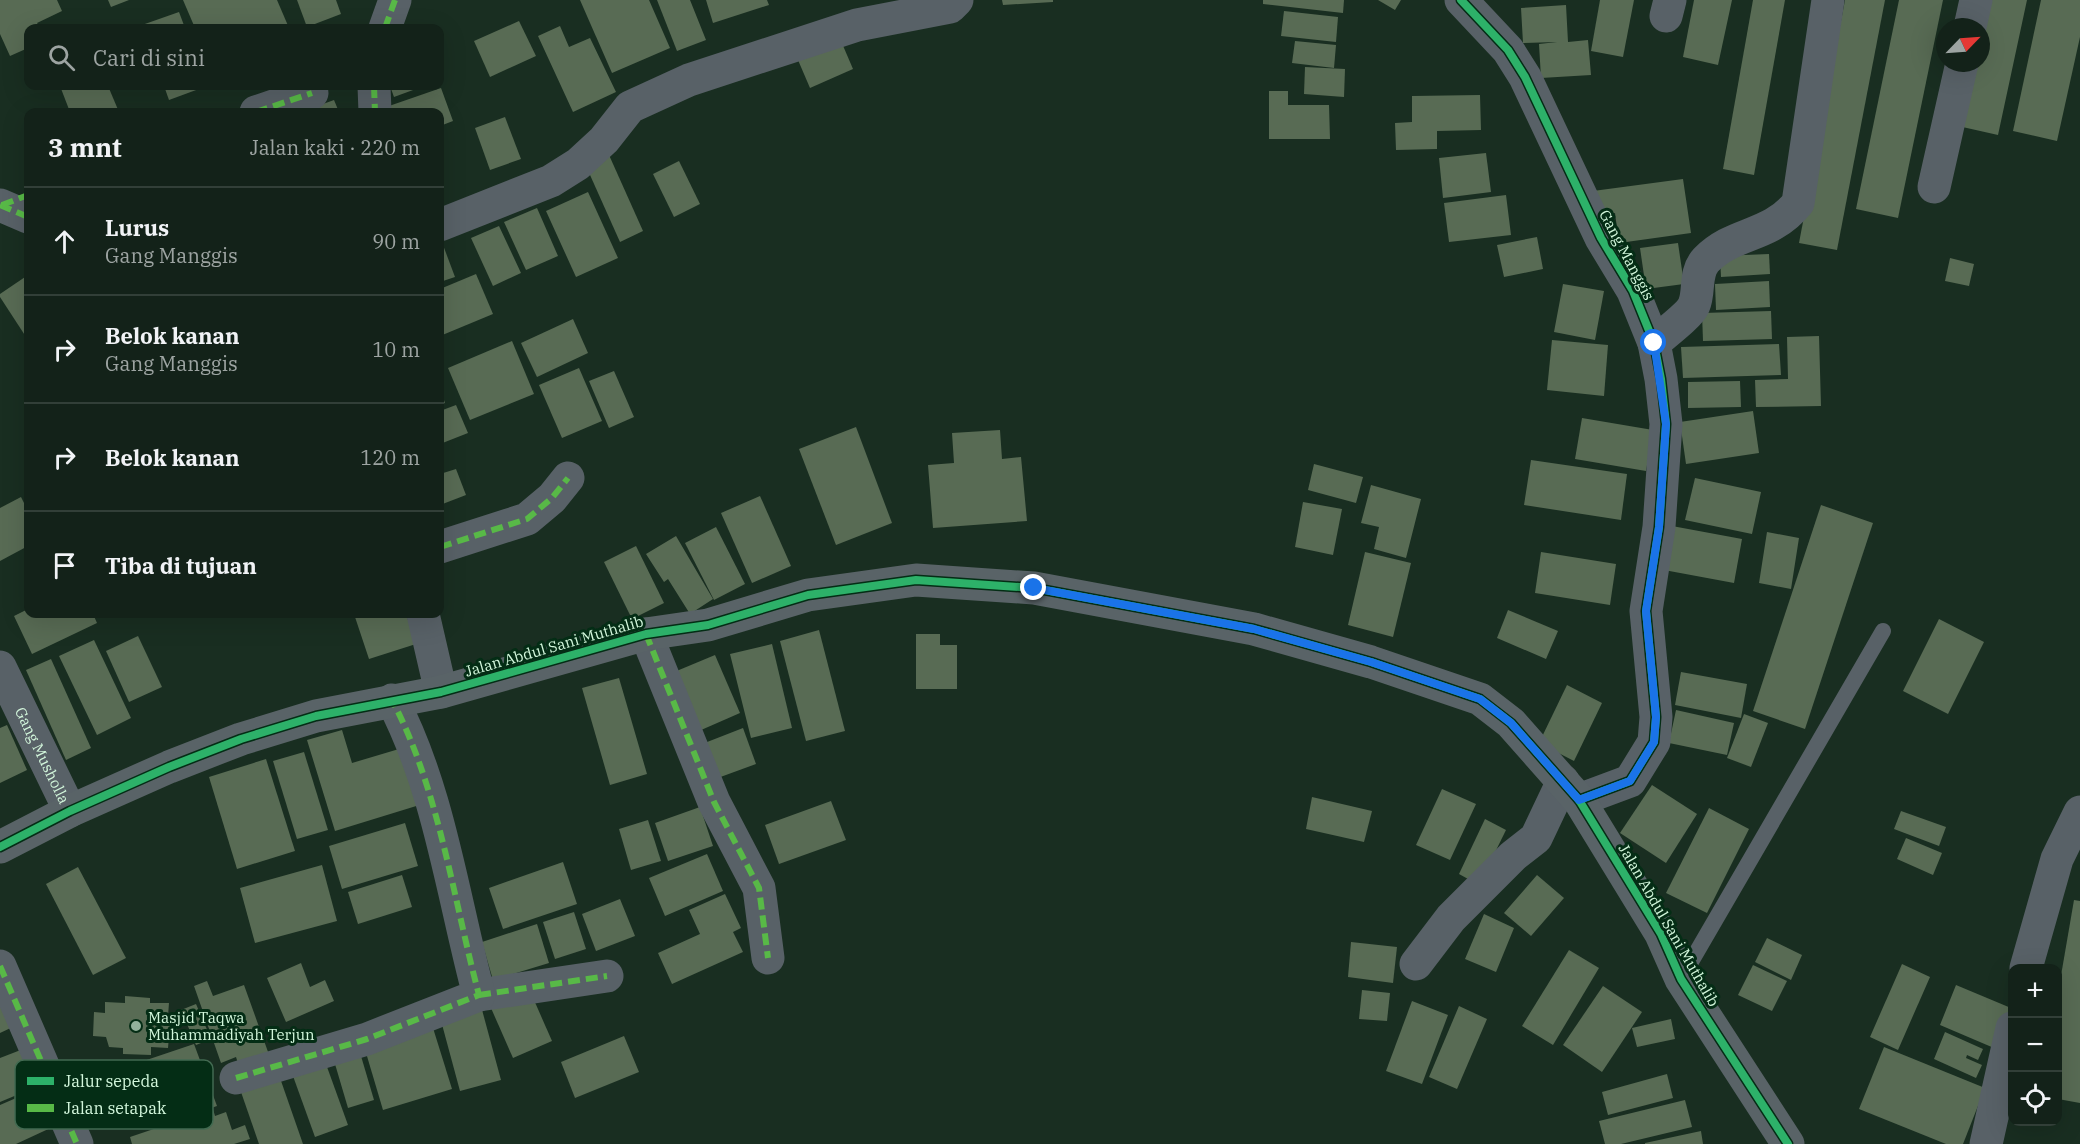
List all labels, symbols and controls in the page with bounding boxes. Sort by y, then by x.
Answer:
north arrow [1936,18,1990,72]
search box [24,24,444,90]
icon: search [45,41,78,74]
text: Cari di sini [93,43,205,72]
text: 3 mnt [48,130,122,164]
text: Jalan kaki · 220 m [250,134,420,161]
street label: Gang Manggis [1595,207,1659,303]
text: Lurus [105,213,169,242]
icon: ahead [48,225,81,258]
text: 90 m [372,228,420,255]
text: Gang Manggis [105,242,238,269]
text: Belok kanan [105,321,240,350]
route start [1640,329,1666,355]
icon: right [48,333,81,366]
text: 10 m [372,336,420,363]
text: Gang Manggis [105,350,238,377]
icon: right [48,441,81,474]
text: Belok kanan [105,443,240,472]
text: 120 m [360,444,420,471]
icon: arrive [48,549,81,582]
text: Tiba di tujuan [105,551,257,580]
route end [1020,574,1046,600]
street label: Jalan Abdul Sani Muthalib [463,611,645,681]
street label: Gang Musholla [11,704,74,807]
street label: Jalan Abdul Sani Muthalib [1615,840,1723,1010]
map controls [2008,964,2062,1126]
button: + [2008,964,2062,1018]
place label: Masjid Taqwa Muhammadiyah Terjun [148,1008,315,1044]
button: − [2008,1018,2062,1072]
marker: Masjid Taqwa Muhammadiyah Terjun [129,1019,143,1033]
legend [15,1060,213,1129]
text: Jalur sepeda [64,1071,159,1091]
button: locate [2008,1072,2062,1126]
text: Jalan setapak [64,1098,167,1118]

